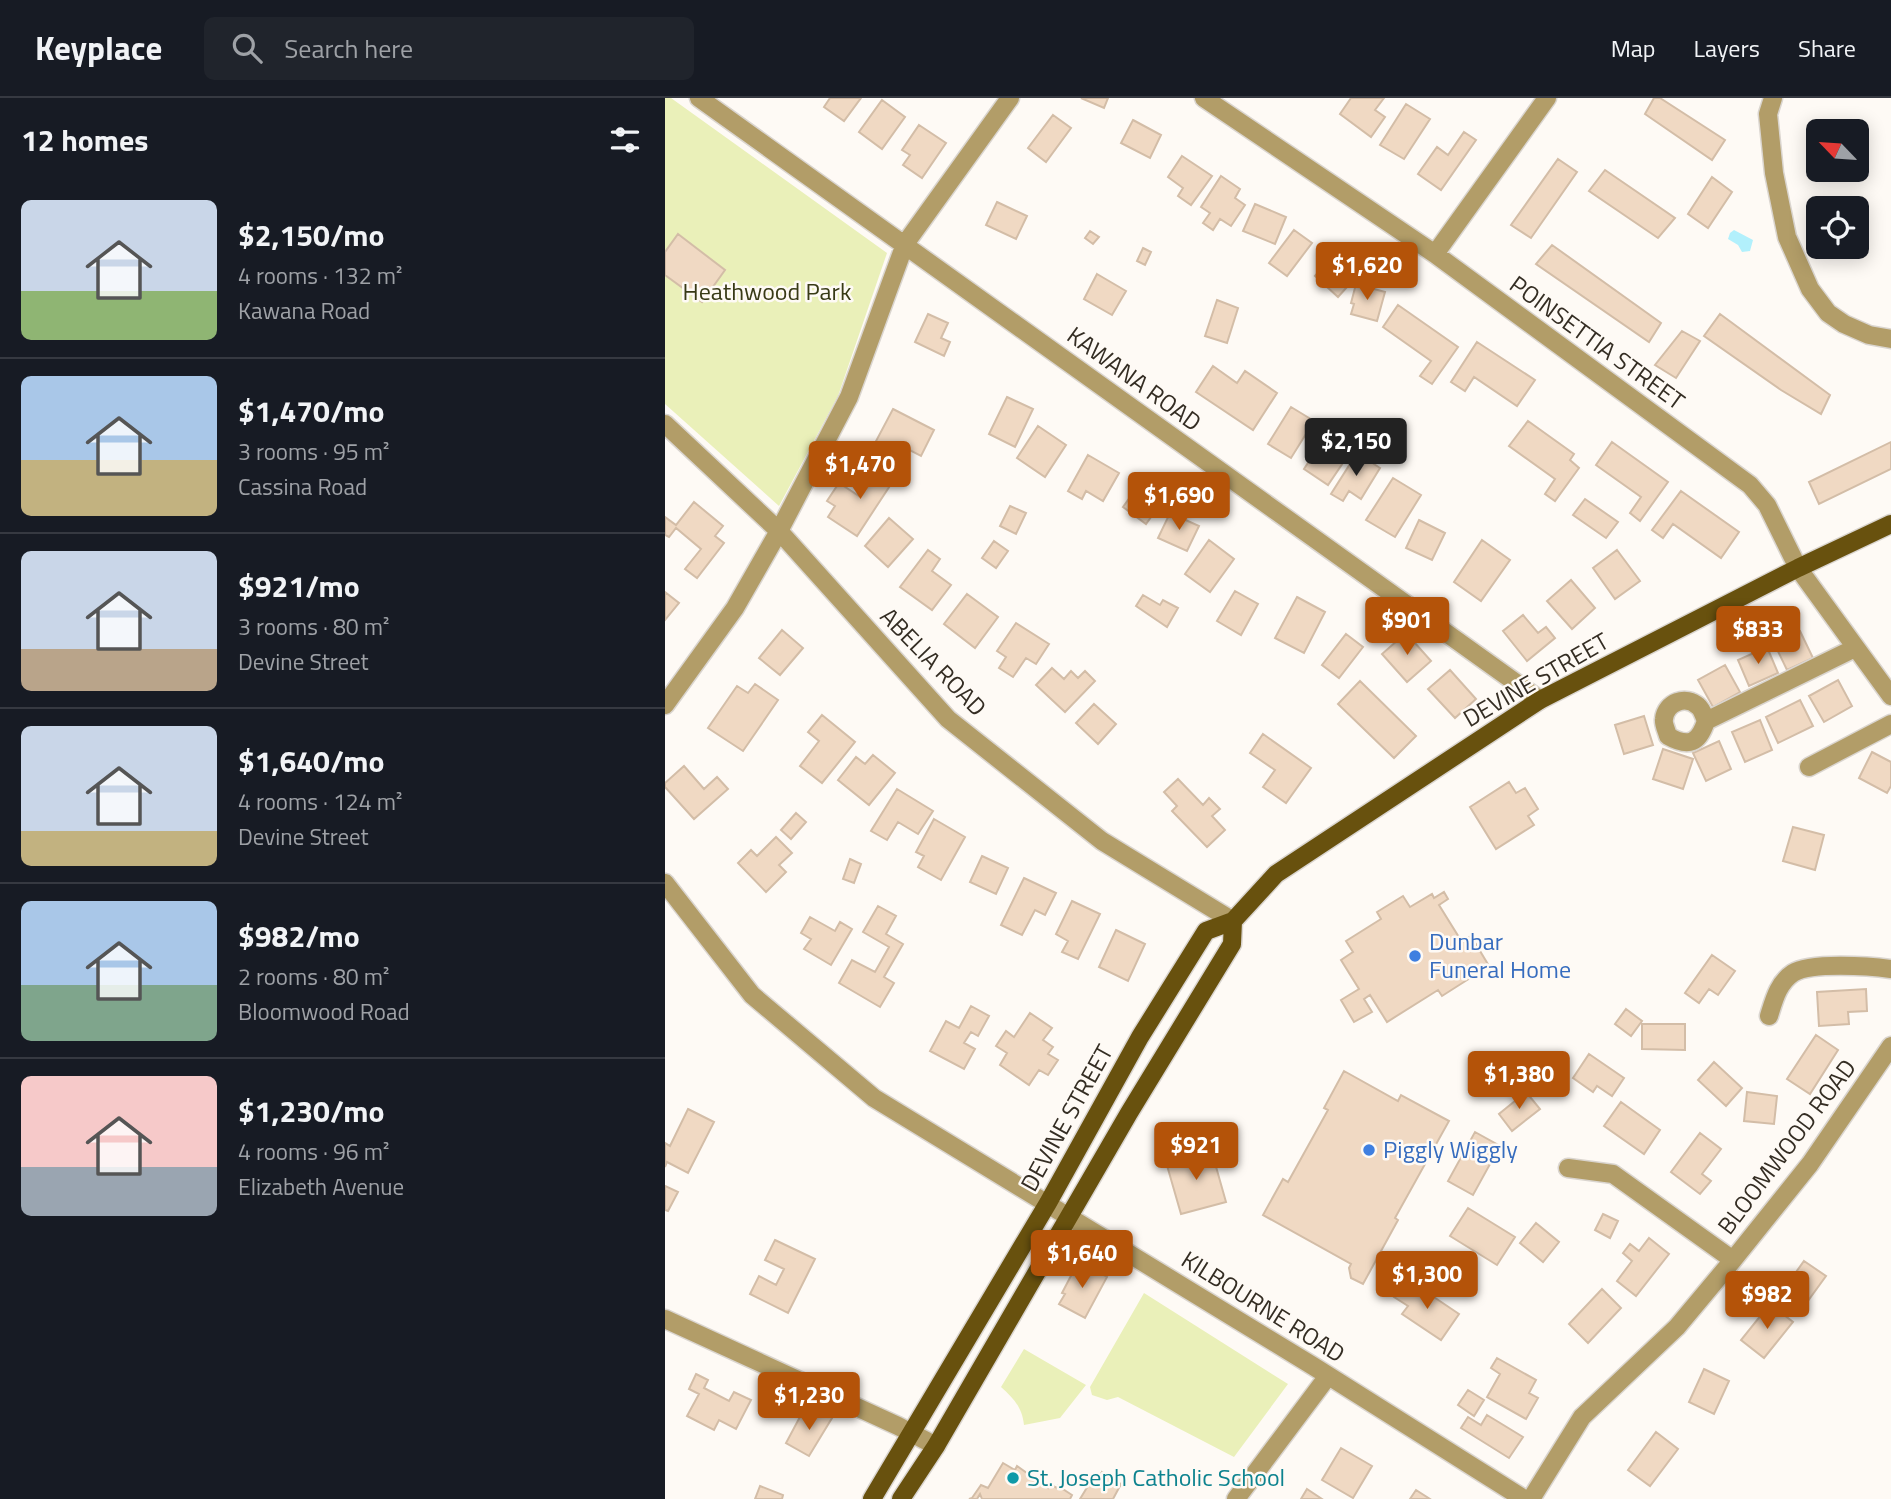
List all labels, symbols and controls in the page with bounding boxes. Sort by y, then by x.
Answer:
search box [204,17,694,80]
text: Keyplace [35,23,162,73]
icon: search [228,29,266,67]
text: Search here [284,29,413,68]
text: Map [1611,30,1656,66]
text: Layers [1694,30,1760,66]
text: Share [1798,30,1856,66]
text: 12 homes [21,117,148,163]
north arrow [1806,119,1869,182]
map controls [1806,119,1869,259]
icon: filters [606,121,644,159]
button: locate [1806,196,1869,259]
text: $2,150/mo [238,212,384,258]
icon: home [77,228,161,312]
pin: $1,620 [1310,242,1424,302]
text: $1,620 [1332,247,1402,282]
text: 4 rooms · 132 m² [238,258,402,293]
street label: POINSETTIA STREET [1503,266,1693,418]
park label: Heathwood Park [683,273,852,309]
text: Kawana Road [238,293,370,328]
street label: KAWANA ROAD [1060,317,1209,439]
text: $1,470/mo [238,388,384,434]
icon: home [77,404,161,488]
pin: $2,150 [1299,418,1413,478]
text: $2,150 [1321,423,1391,458]
text: 3 rooms · 95 m² [238,434,389,469]
pin: $1,470 [803,442,917,501]
text: $1,470 [825,446,895,481]
text: Cassina Road [238,469,367,504]
pin: $1,690 [1122,472,1236,532]
text: $1,690 [1144,477,1214,512]
text: $921/mo [238,563,360,609]
icon: home [77,579,161,663]
pin: $901 [1366,598,1448,657]
street label: ABELIA ROAD [872,599,995,724]
text: $901 [1381,602,1433,637]
pin: $833 [1717,606,1799,666]
text: 3 rooms · 80 m² [238,609,389,644]
text: $833 [1732,611,1784,646]
street label: DEVINE STREET [1456,623,1615,735]
text: Devine Street [238,644,369,679]
text: $1,640/mo [238,738,384,784]
icon: home [77,754,161,838]
text: 4 rooms · 124 m² [238,784,402,819]
text: Devine Street [238,819,369,854]
text: $982/mo [238,913,360,959]
place label: Dunbar Funeral Home [1429,923,1571,987]
icon: home [77,929,161,1013]
marker: Dunbar Funeral Home [1407,948,1423,964]
text: 2 rooms · 80 m² [238,959,389,994]
text: Bloomwood Road [238,994,410,1029]
street label: DEVINE STREET [1011,1037,1122,1198]
street label: BLOOMWOOD ROAD [1708,1051,1864,1242]
pin: $1,380 [1462,1052,1576,1111]
text: $1,380 [1484,1056,1554,1091]
text: $1,230/mo [238,1088,384,1134]
icon: home [77,1104,161,1188]
pin: $921 [1155,1122,1237,1182]
text: $921 [1170,1127,1222,1162]
place label: Piggly Wiggly [1383,1131,1518,1167]
text: 4 rooms · 96 m² [238,1134,389,1169]
marker: Piggly Wiggly [1361,1142,1377,1158]
text: Elizabeth Avenue [238,1169,404,1204]
pin: $1,640 [1025,1230,1139,1290]
text: $1,640 [1047,1235,1117,1270]
street label: KILBOURNE ROAD [1175,1241,1352,1371]
pin: $1,300 [1370,1252,1484,1311]
text: $1,300 [1392,1256,1462,1291]
pin: $982 [1726,1272,1808,1331]
text: $982 [1741,1276,1793,1311]
pin: $1,230 [752,1372,866,1432]
text: $1,230 [774,1377,844,1412]
place label: St. Joseph Catholic School [1027,1459,1285,1495]
marker: St. Joseph Catholic School [1005,1470,1021,1486]

